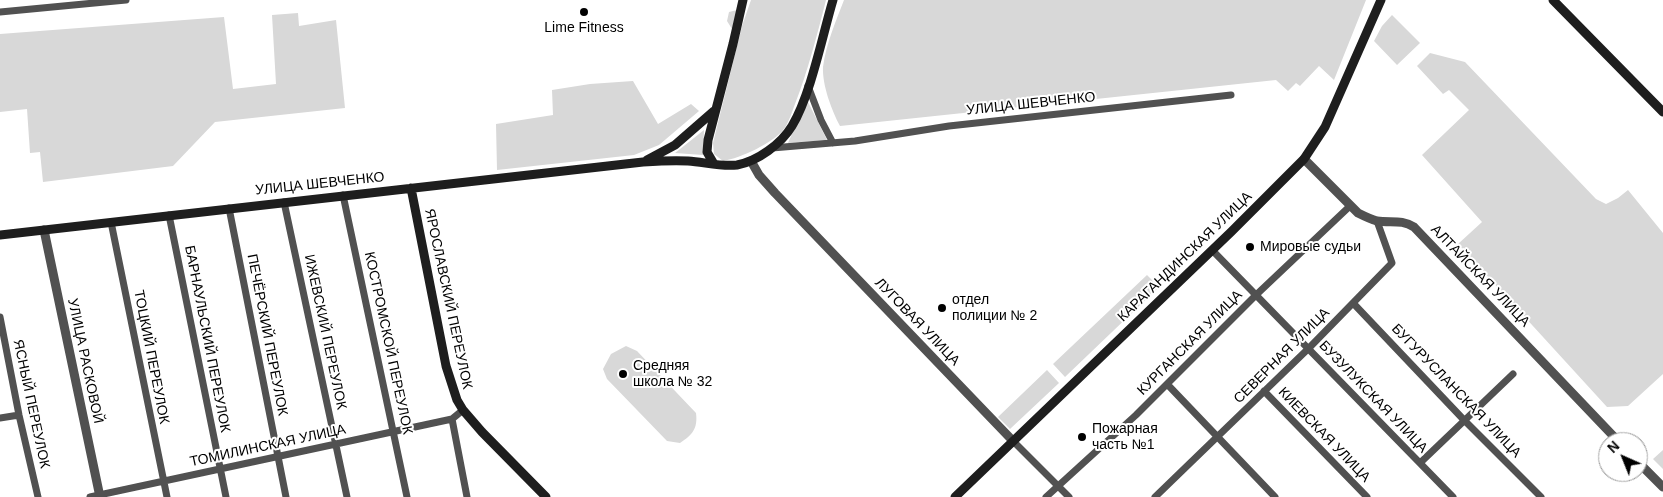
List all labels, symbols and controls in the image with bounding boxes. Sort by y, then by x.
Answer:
marker: Lime Fitness [578,6,590,18]
place label: Lime Fitness [544,20,624,36]
street label: УЛИЦА ШЕВЧЕНКО [966,89,1096,119]
street label: УЛИЦА ШЕВЧЕНКО [255,169,385,199]
street label: КАРАГАНДИНСКАЯ УЛИЦА [1114,188,1256,326]
street label: ЯРОСЛАВСКИЙ ПЕРЕУЛОК [421,207,475,391]
street label: АЛТАЙСКАЯ УЛИЦА [1427,222,1533,330]
place label: Мировые судьи [1260,239,1361,255]
marker: Мировые судьи [1244,241,1256,253]
street label: БАРНАУЛЬСКИЙ ПЕРЕУЛОК [181,244,233,434]
street label: КОСТРОМСКОЙ ПЕРЕУЛОК [360,250,416,436]
street label: ПЕЧЁРСКИЙ ПЕРЕУЛОК [243,253,291,417]
street label: ИЖЕВСКИЙ ПЕРЕУЛОК [300,253,350,411]
street label: ЛУГОВАЯ УЛИЦА [871,275,963,369]
street label: КУРГАНСКАЯ УЛИЦА [1134,287,1246,399]
street label: ТОЦКИЙ ПЕРЕУЛОК [130,289,172,425]
place label: отдел полиции № 2 [952,292,1037,324]
street label: УЛИЦА РАСКОВОЙ [64,297,106,425]
marker: отдел полиции № 2 [936,302,948,314]
street label: СЕВЕРНАЯ УЛИЦА [1231,305,1333,407]
street label: БУГУРУСЛАНСКАЯ УЛИЦА [1388,321,1524,461]
street label: БУЗУЛУКСКАЯ УЛИЦА [1315,337,1431,457]
street label: ЯСНЫЙ ПЕРЕУЛОК [9,338,53,470]
place label: Средняя школа № 32 [633,358,712,391]
marker: Средняя школа № 32 [617,368,629,380]
street label: КИЕВСКАЯ УЛИЦА [1274,384,1374,486]
street label: ТОМИЛИНСКАЯ УЛИЦА [189,421,347,471]
place label: Пожарная часть №1 [1092,421,1158,454]
marker: Пожарная часть №1 [1076,431,1088,443]
north arrow [1598,432,1648,482]
text: N [1604,438,1622,456]

